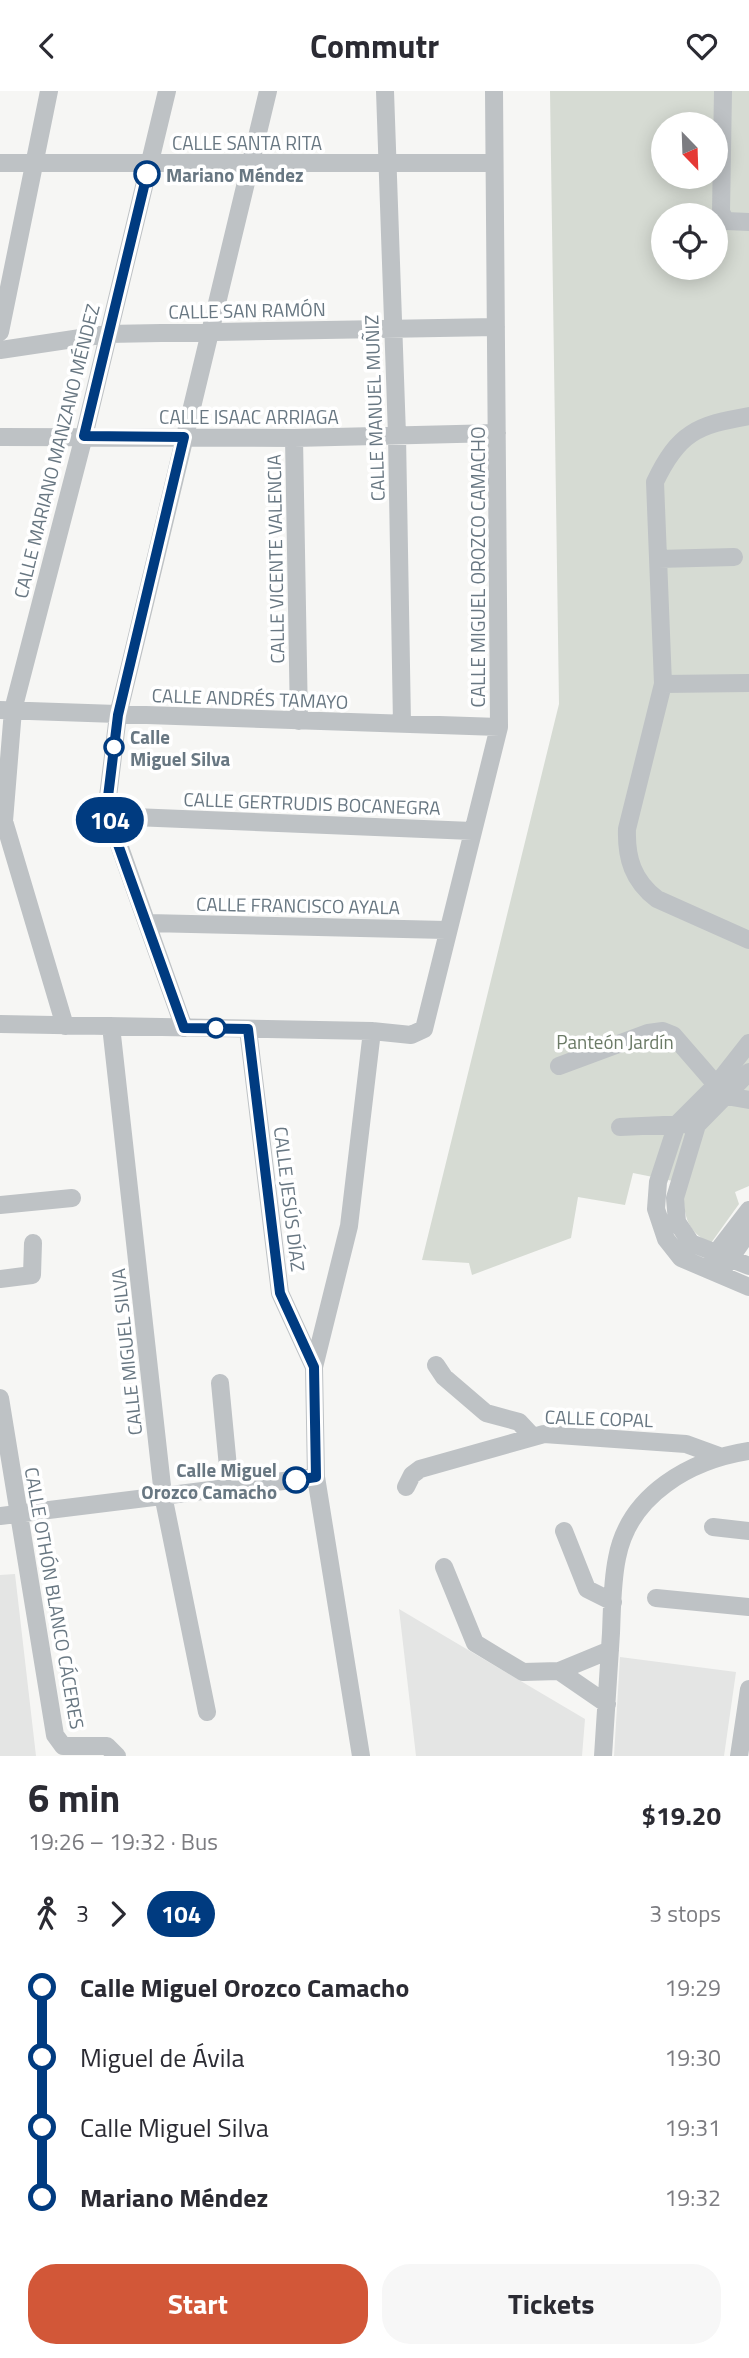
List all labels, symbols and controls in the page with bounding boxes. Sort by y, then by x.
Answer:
text: Commutr [310,22,439,70]
icon: back [28,27,66,65]
icon: heart [683,27,721,65]
north arrow [651,112,728,189]
map controls [651,112,728,280]
street label: CALLE SANTA RITA [172,128,322,157]
place label: Mariano Méndez [166,160,304,189]
marker: Mariano Méndez [134,161,160,187]
button: locate [651,203,728,280]
street label: CALLE SAN RAMÓN [168,294,326,326]
street label: CALLE MARIANO MANZANO MÉNDEZ [5,301,107,601]
street label: CALLE MANUEL MUÑIZ [356,314,392,502]
street label: CALLE ISAAC ARRIAGA [159,402,339,431]
street label: CALLE MIGUEL OROZCO CAMACHO [463,427,492,707]
street label: CALLE VICENTE VALENCIA [259,454,291,664]
street label: CALLE ANDRÉS TAMAYO [151,680,349,716]
place label: Calle Miguel Silva [130,722,231,773]
marker: Calle Miguel Silva [104,737,124,757]
street label: CALLE GERTRUDIS BOCANEGRA [183,784,441,822]
line badge: 104 [70,797,150,843]
text: 104 [90,802,130,838]
street label: CALLE FRANCISCO AYALA [196,889,400,921]
unlabelled marker [206,1018,226,1038]
park label: Panteón Jardín [556,1027,674,1056]
street label: CALLE JESÚS DÍAZ [267,1125,313,1273]
street label: CALLE MIGUEL SILVA [103,1267,149,1437]
street label: CALLE COPAL [544,1402,654,1434]
place label: Calle Miguel Orozco Camacho [141,1455,277,1506]
street label: CALLE OTHÓN BLANCO CÁCERES [18,1465,92,1731]
marker: Calle Miguel Orozco Camacho [283,1467,309,1493]
text: 6 min [28,1769,120,1827]
text: $19.20 [642,1796,721,1835]
text: 19:26 – 19:32 · Bus [28,1824,218,1859]
icon: walk [28,1895,66,1933]
icon: forward [99,1895,137,1933]
text: 3 [76,1896,89,1931]
text: 104 [161,1896,201,1932]
text: 3 stops [649,1896,721,1931]
text: Calle Miguel Orozco Camacho [80,1968,409,2007]
text: 19:29 [664,1970,721,2005]
text: Miguel de Ávila [80,2038,244,2077]
text: 19:30 [664,2040,721,2075]
text: Calle Miguel Silva [80,2108,269,2147]
text: 19:31 [664,2110,721,2145]
text: Mariano Méndez [80,2178,268,2217]
text: 19:32 [664,2180,721,2215]
button: Start [28,2264,368,2344]
button: Tickets [382,2264,721,2344]

